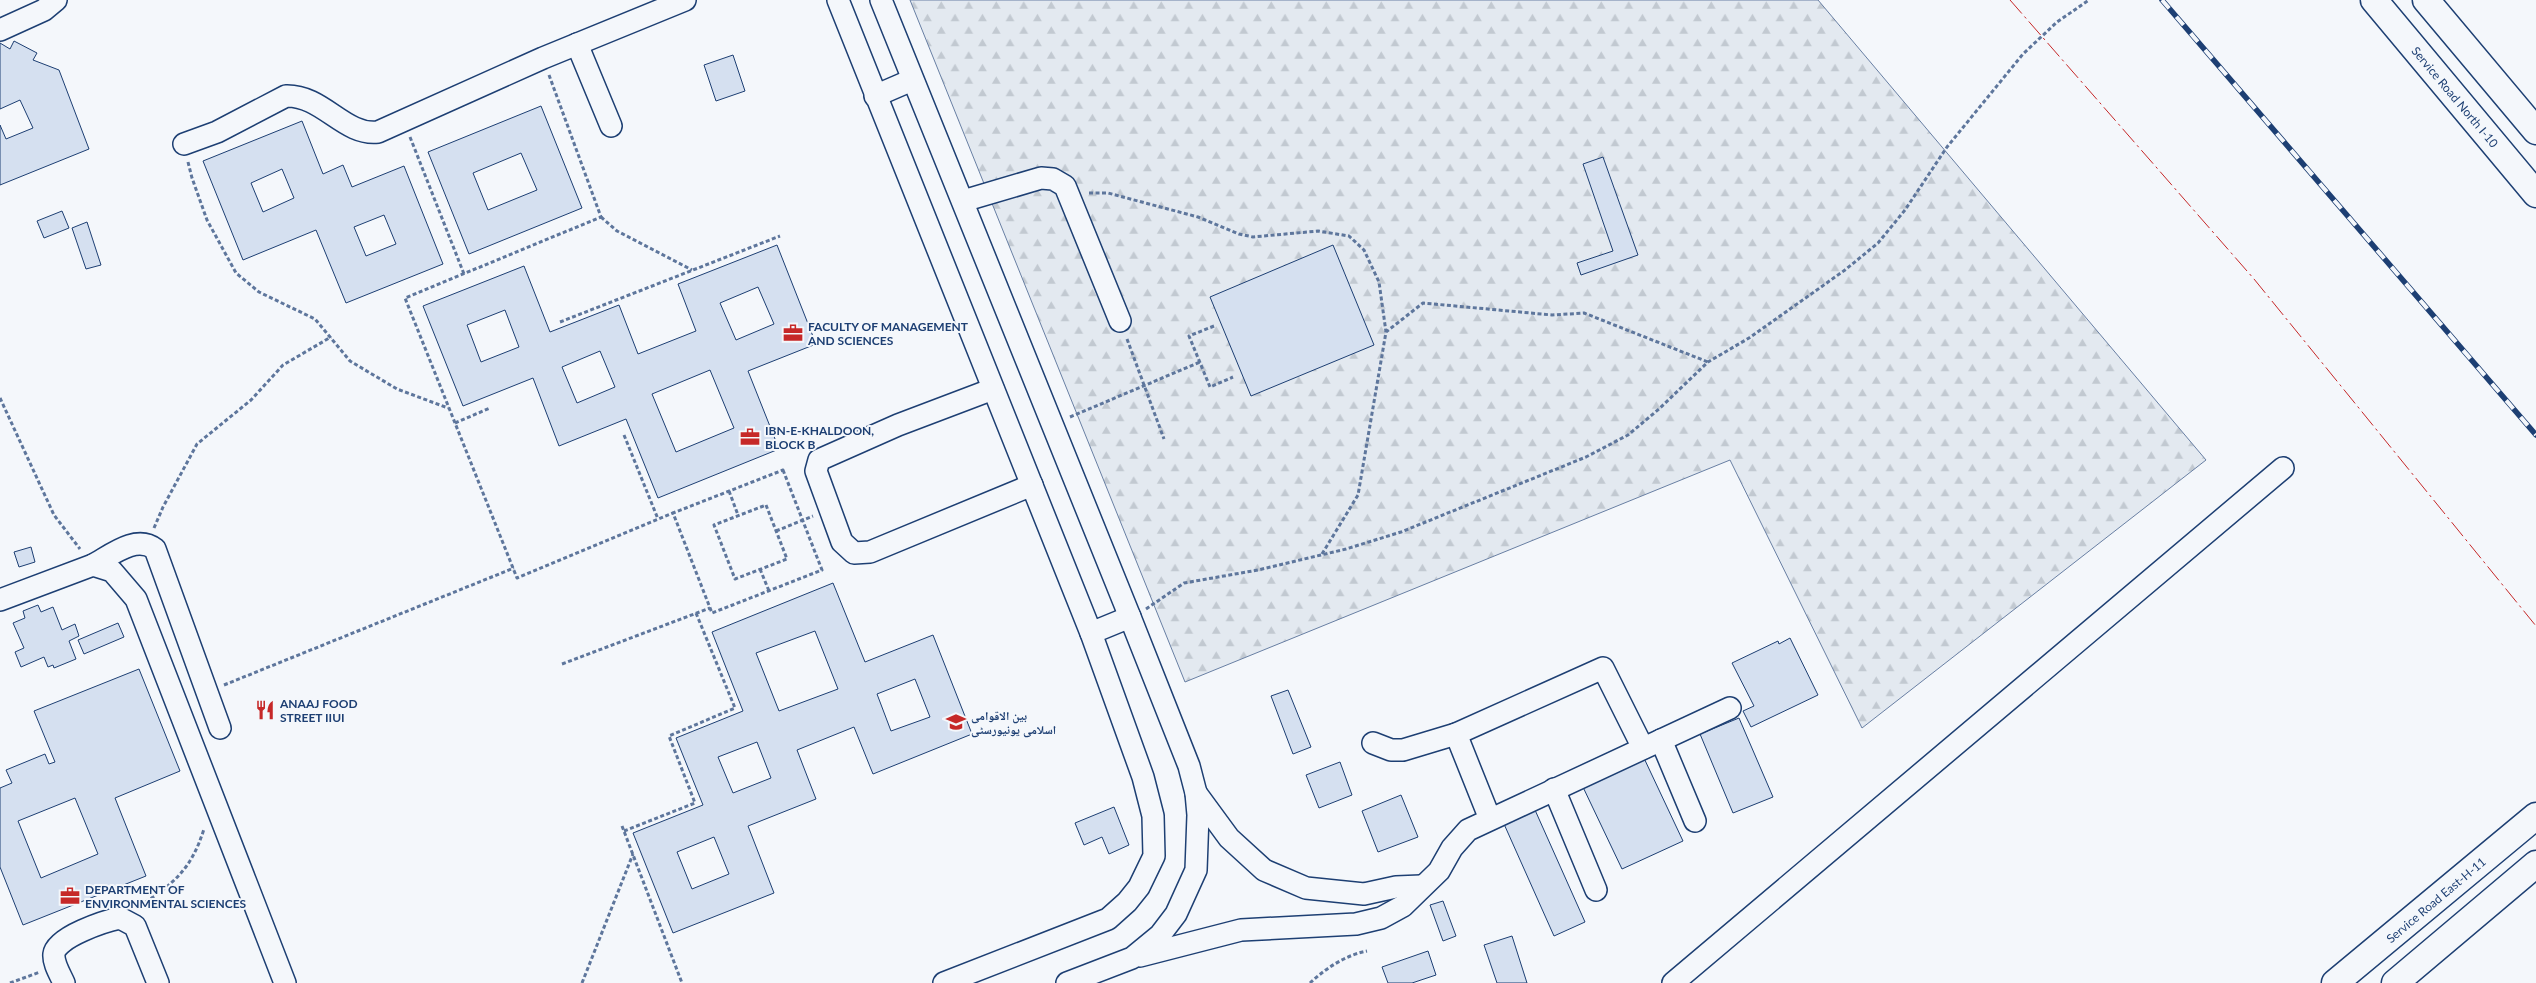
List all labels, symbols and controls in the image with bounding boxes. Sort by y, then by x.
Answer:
street label: Service Road North I-10 [2408,44,2502,150]
place label: FACULTY OF MANAGEMENT AND SCIENCES [807,319,969,348]
office icon: FACULTY OF MANAGEMENT AND SCIENCES [782,322,804,344]
place label: IBN-E-KHALDOON, BLOCK B [765,423,874,452]
office icon: IBN-E-KHALDOON, BLOCK B [739,426,761,448]
place label: ANAAJ FOOD STREET IIUI [279,696,358,725]
restaurant icon: ANAAJ FOOD STREET IIUI [254,699,276,721]
place label: بین الاقوامی اسلامی یونیورسٹی [971,708,1056,738]
school or university icon: بین الاقوامی اسلامی یونیورسٹی [945,711,967,733]
street label: Service Road East-H-11 [2383,854,2489,946]
place label: DEPARTMENT OF ENVIRONMENTAL SCIENCES [85,882,247,911]
office icon: DEPARTMENT OF ENVIRONMENTAL SCIENCES [59,885,81,907]

